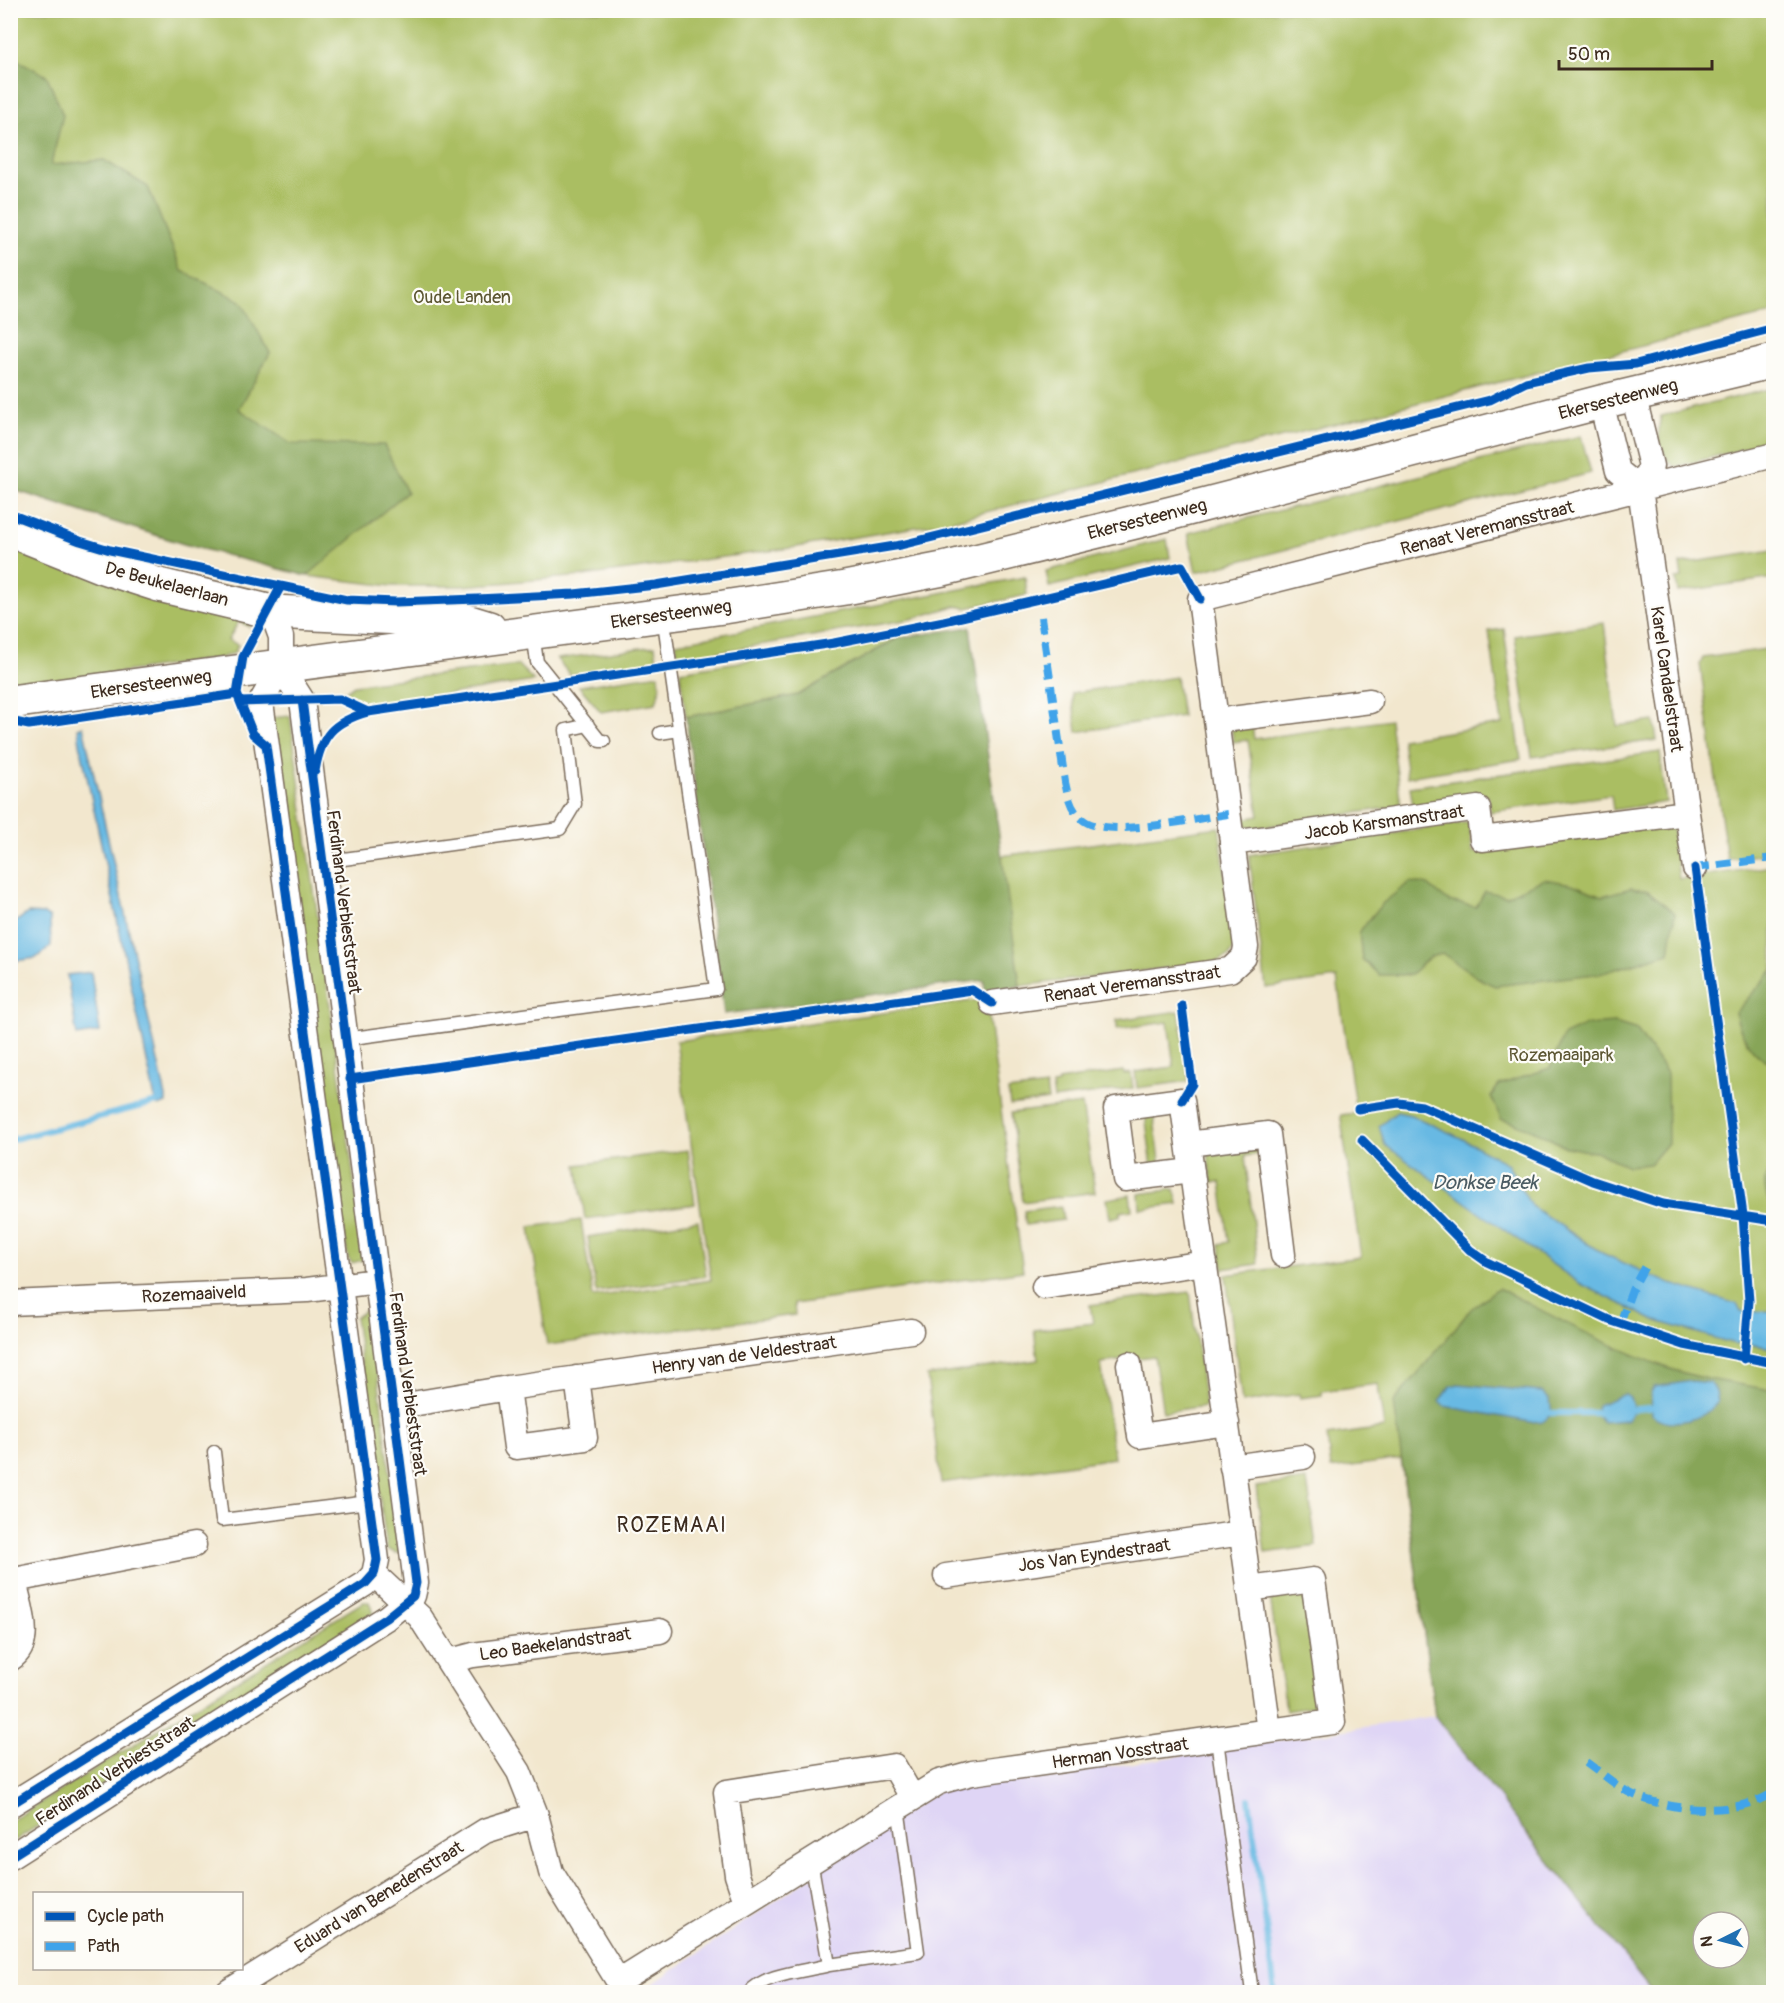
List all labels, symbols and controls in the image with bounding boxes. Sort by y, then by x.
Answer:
scale bar [1559,33,1712,71]
text: 50 m [1568,43,1610,66]
park label: Oude Landen [413,286,511,309]
street label: Ekersesteenweg [1556,374,1680,425]
street label: Ekersesteenweg [1085,494,1209,545]
street label: Renaat Veremansstraat [1398,496,1577,561]
street label: De Beukelaerlaan [102,557,231,612]
street label: Ekersesteenweg [609,595,733,634]
street label: Karel Candaelstraat [1645,605,1688,754]
street label: Ekersesteenweg [89,665,213,704]
street label: Jacob Karsmanstraat [1303,800,1466,845]
street label: Ferdinand Verbieststraat [321,809,366,996]
street label: Renaat Veremansstraat [1042,961,1222,1008]
park label: Rozemaaipark [1509,1044,1614,1067]
water label: Donkse Beek [1432,1170,1539,1195]
street label: Rozemaaiveld [141,1280,247,1309]
street label: Ferdinand Verbieststraat [383,1291,432,1478]
street label: Henry van de Veldestraat [650,1331,839,1380]
district label: ROZEMAAI [616,1512,728,1539]
street label: Jos Van Eyndestraat [1017,1533,1172,1578]
street label: Leo Baekelandstraat [478,1622,633,1667]
street label: Ferdinand Verbieststraat [31,1711,200,1832]
street label: Herman Vosstraat [1050,1732,1191,1774]
street label: Eduard van Benedenstraat [291,1836,469,1959]
legend [33,1892,243,1970]
text: Cycle path [87,1905,164,1928]
north arrow [1691,1910,1751,1970]
text: Path [87,1935,120,1958]
text: N [1697,1935,1718,1948]

